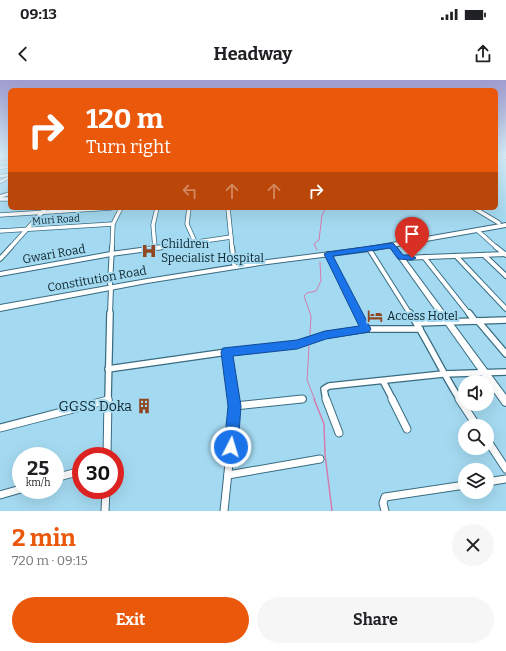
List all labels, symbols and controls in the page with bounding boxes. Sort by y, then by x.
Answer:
text: 09:13 [20,5,57,23]
icon: back [12,43,34,65]
text: Headway [214,43,292,65]
icon: share [472,43,494,65]
text: 120 m [86,102,163,135]
icon: right [20,104,72,156]
text: Turn right [86,136,171,158]
icon: left [179,180,201,202]
icon: ahead [221,180,243,202]
icon: ahead [263,180,285,202]
icon: right [305,180,327,202]
street label: Muri Road [32,212,80,228]
pin [395,217,429,258]
icon: arrive [401,223,423,245]
place label: Children Specialist Hospital [161,237,265,265]
street label: Gwari Road [21,242,87,266]
hospital icon: Children Specialist Hospital [140,242,158,260]
street label: Constitution Road [46,263,148,295]
hotel icon: Access Hotel [366,307,384,325]
place label: Access Hotel [387,309,459,323]
map controls [458,375,494,499]
button: sound [458,375,494,411]
building icon: GGSS Doka [135,397,153,415]
place label: GGSS Doka [59,398,132,415]
button: search [458,419,494,455]
position arrow [210,426,252,468]
speed limit sign: 30 [72,447,124,499]
text: 25 [27,456,49,480]
button: layers [458,463,494,499]
text: km/h [26,477,50,489]
text: 2 min [12,524,76,552]
button: close [452,524,494,566]
text: 720 m · 09:15 [12,553,88,568]
button: Exit [12,597,249,643]
button: Share [257,597,494,643]

